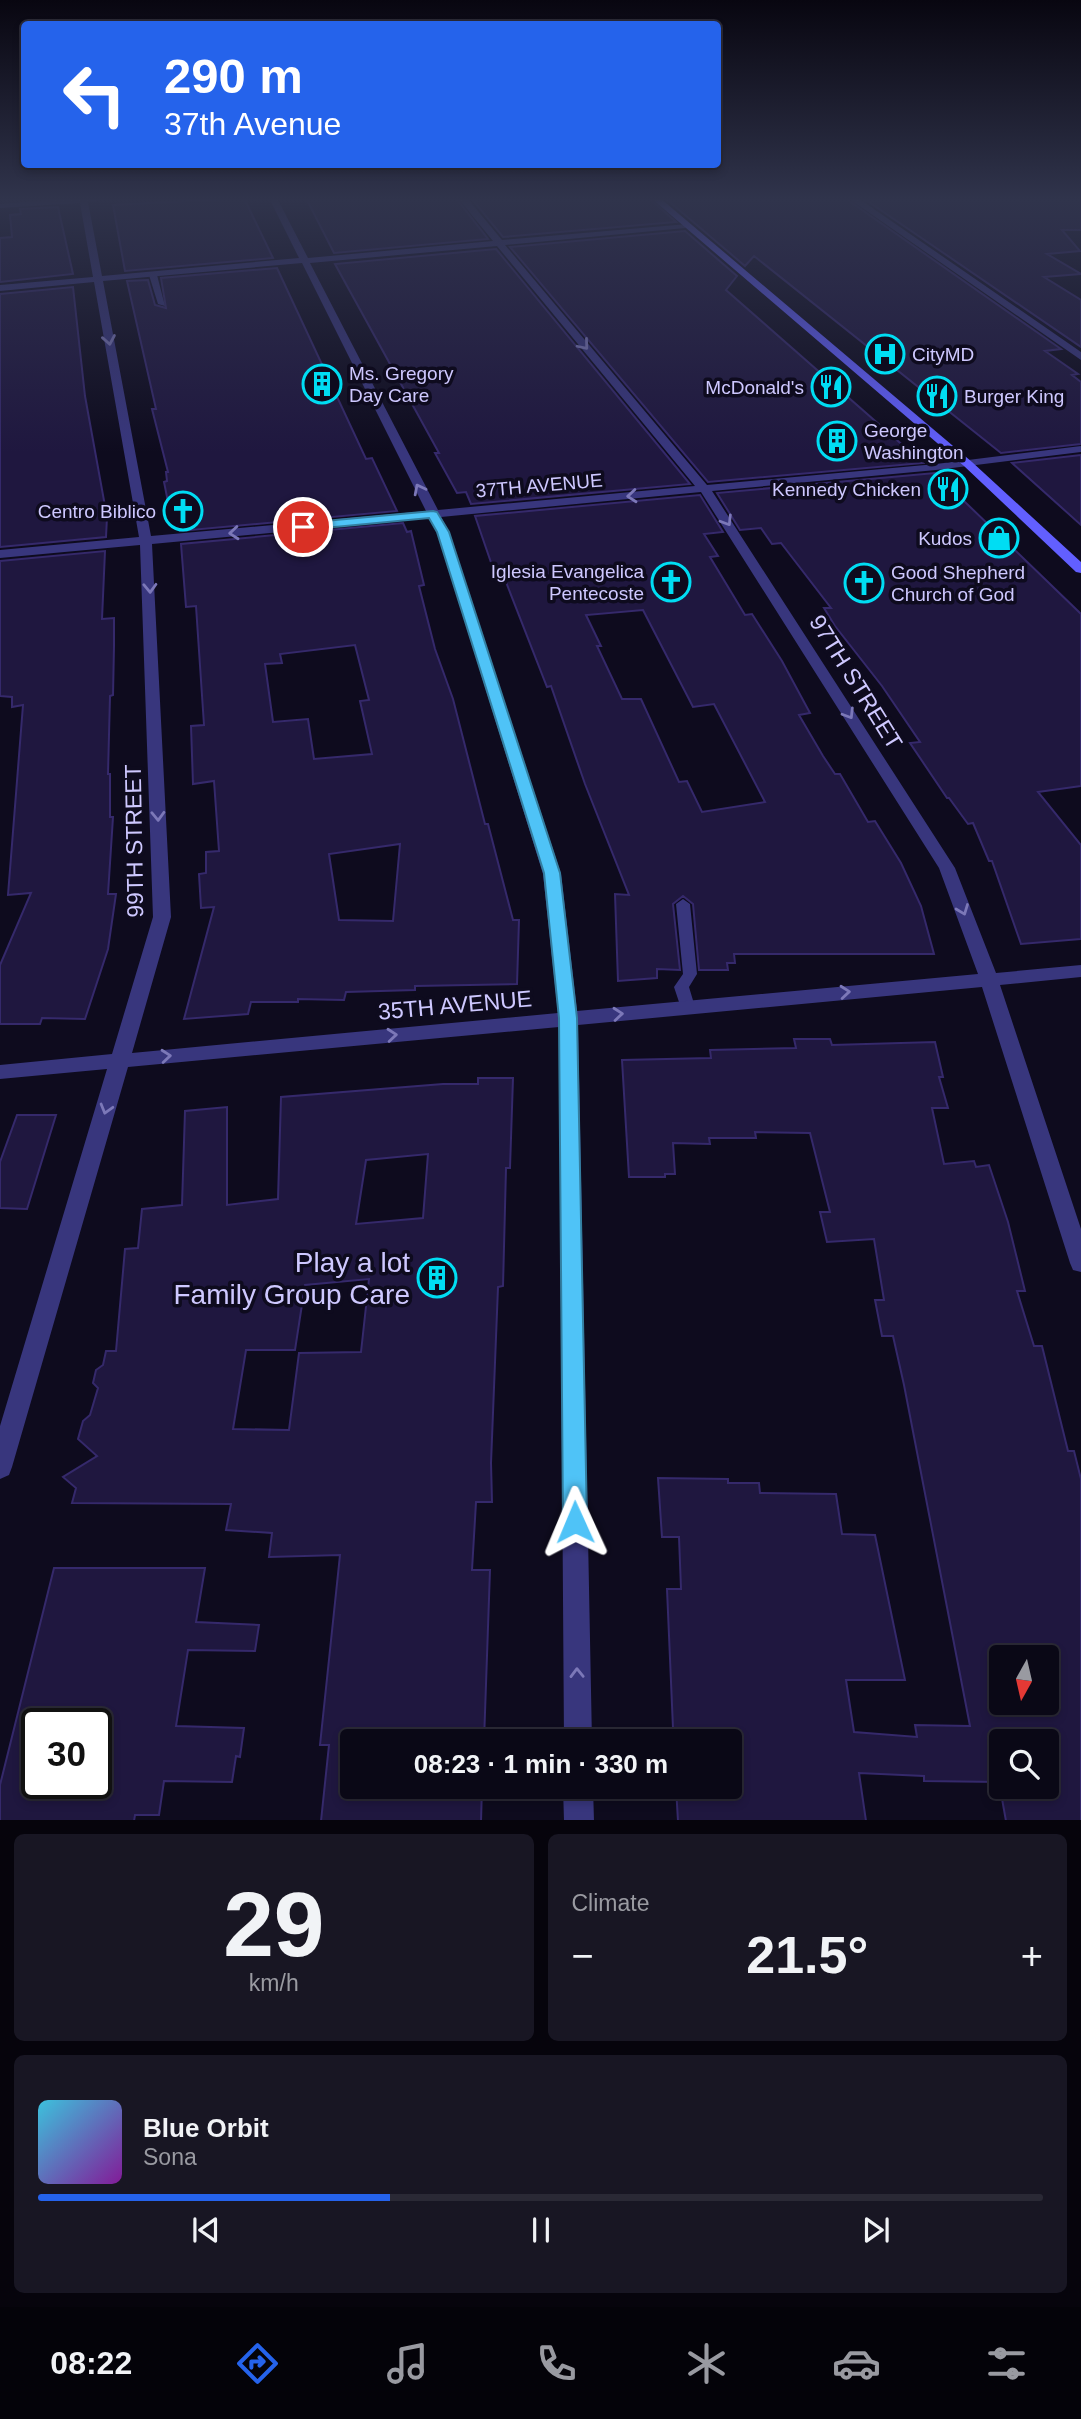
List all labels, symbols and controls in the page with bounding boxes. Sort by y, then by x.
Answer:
icon: left [49,49,140,140]
text: 290 m [164,49,303,103]
text: 37th Avenue [164,106,341,142]
hospital icon: CityMD [864,333,906,375]
one-way arrow [101,334,116,346]
one-way arrow [576,337,588,350]
place label: CityMD [912,344,974,365]
building icon: Ms. Gregory Day Care [301,363,343,405]
place label: Ms. Gregory Day Care [349,363,454,406]
restaurant icon: McDonald's [810,366,852,408]
restaurant icon: Burger King [916,375,958,417]
place label: McDonald's [705,377,804,398]
place label: Burger King [964,386,1064,407]
building icon: George Washington [816,420,858,462]
place label: George Washington [864,420,964,463]
restaurant icon: Kennedy Chicken [927,468,969,510]
street label: 37TH AVENUE [475,469,603,502]
place label: Kennedy Chicken [772,479,921,500]
one-way arrow [414,484,428,497]
one-way arrow [626,488,637,503]
church icon: Centro Biblico [162,490,204,532]
pin [273,497,333,557]
place label: Centro Biblico [38,501,156,522]
icon: arrive [284,508,322,546]
one-way arrow [719,514,732,527]
shop icon: Kudos [978,517,1020,559]
one-way arrow [229,525,240,540]
place label: Kudos [918,528,972,549]
place label: Iglesia Evangelica Pentecoste [491,561,644,604]
church icon: Iglesia Evangelica Pentecoste [650,561,692,603]
church icon: Good Shepherd Church of God [843,562,885,604]
place label: Good Shepherd Church of God [891,562,1025,605]
one-way arrow [142,583,157,594]
street label: 97TH STREET [804,610,908,754]
one-way arrow [840,706,853,719]
street label: 99TH STREET [120,764,148,918]
one-way arrow [150,810,165,821]
one-way arrow [954,903,968,915]
street label: 35TH AVENUE [377,985,533,1025]
one-way arrow [839,985,851,1000]
one-way arrow [613,1007,624,1022]
one-way arrow [387,1028,398,1043]
one-way arrow [160,1049,171,1064]
one-way arrow [100,1102,115,1114]
place label: Play a lot Family Group Care [173,1247,410,1310]
building icon: Play a lot Family Group Care [416,1257,458,1299]
position arrow [538,1485,612,1559]
north arrow [989,1645,1059,1715]
map controls [989,1645,1059,1799]
one-way arrow [569,1667,585,1678]
speed limit sign: 30 [21,1708,112,1799]
button: search [989,1729,1059,1799]
text: 08:23 · 1 min · 330 m [414,1749,668,1779]
text: 29 [223,1874,324,1975]
text: Climate [572,1890,649,1916]
text: 21.5° [746,1926,868,1984]
text: − [572,1935,594,1977]
text: + [1021,1935,1043,1977]
text: km/h [249,1970,299,1996]
text: Blue Orbit [143,2113,269,2143]
text: Sona [143,2144,197,2170]
icon: previous [187,2211,225,2249]
icon: pause [522,2211,560,2249]
icon: next [857,2211,895,2249]
icon: directions [233,2339,282,2388]
icon: music [383,2339,432,2388]
icon: phone [532,2339,581,2388]
icon: climate [682,2339,731,2388]
icon: car [832,2339,881,2388]
icon: filters [982,2339,1031,2388]
text: 08:22 [50,2345,132,2381]

